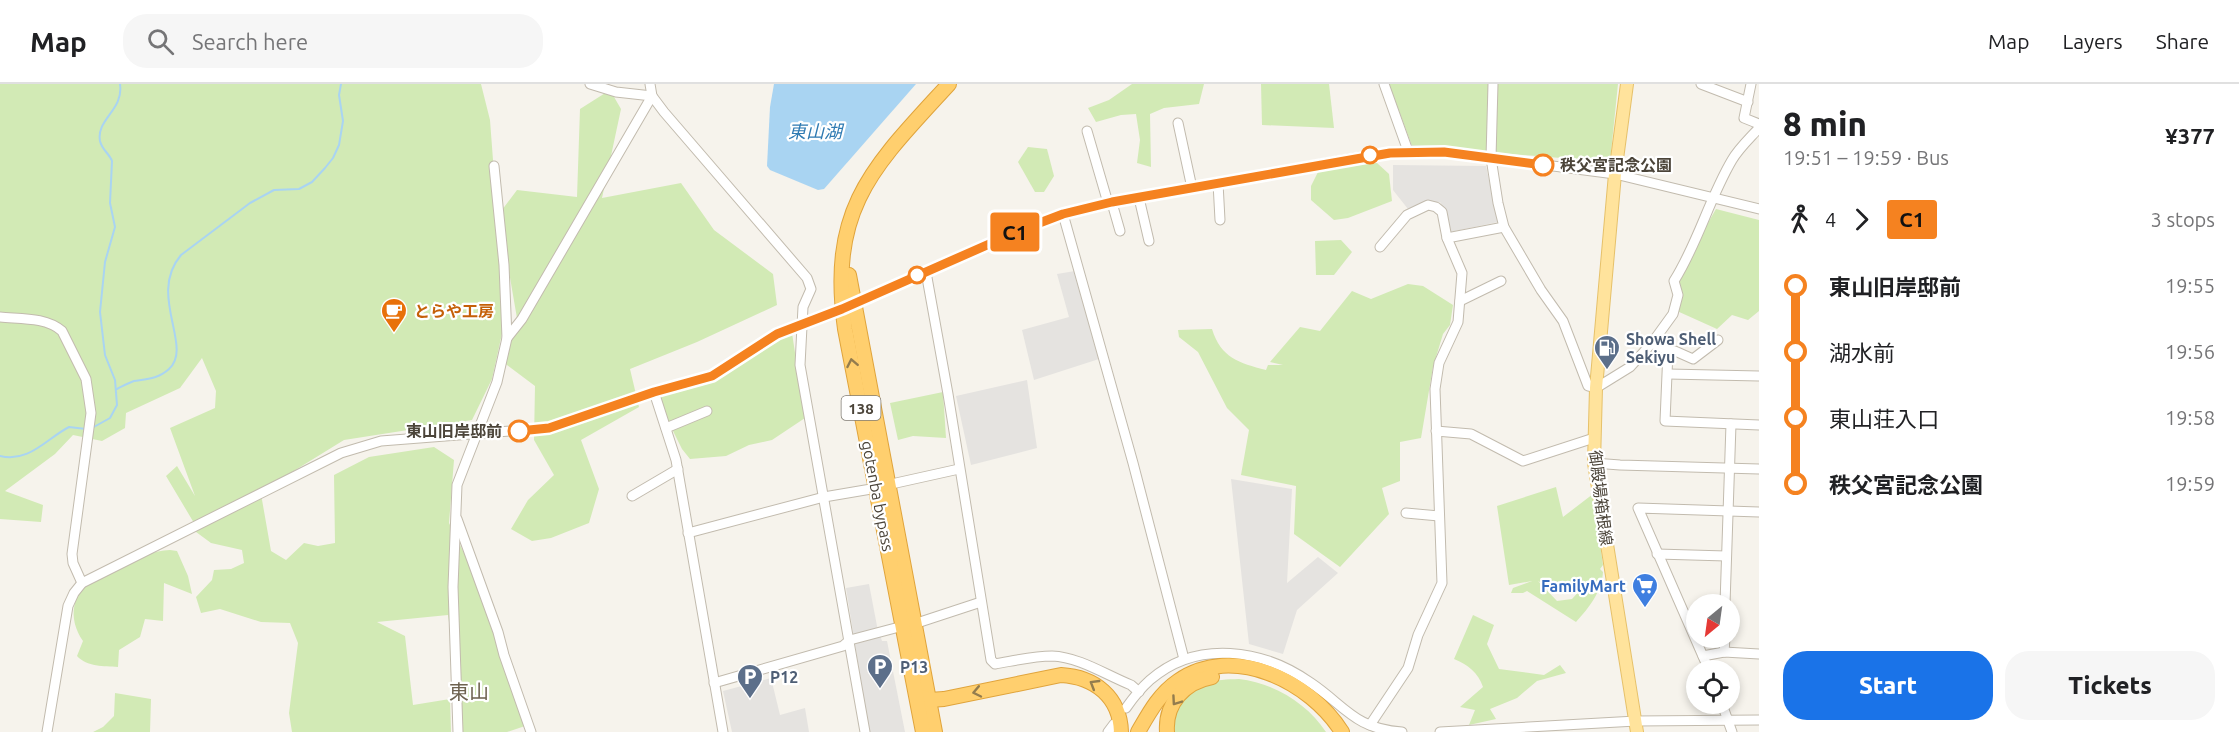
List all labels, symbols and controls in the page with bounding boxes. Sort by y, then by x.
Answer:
search box [123,14,543,68]
icon: search [144,25,177,58]
text: Map [30,26,87,57]
text: Search here [192,29,308,54]
text: Map [1988,29,2029,53]
text: Layers [2062,29,2123,53]
text: Share [2156,29,2209,53]
text: 8 min [1783,105,1867,142]
water label: 東山湖 [788,121,845,141]
text: ¥377 [2165,123,2215,148]
unlabelled marker [1361,146,1379,164]
text: 19:51 – 19:59 · Bus [1783,146,1949,169]
marker: 秩父宮記念公園 [1532,154,1554,176]
place label: 秩父宮記念公園 [1560,156,1672,174]
icon: walk [1783,203,1816,236]
icon: forward [1845,203,1878,236]
text: C1 [1899,207,1925,231]
text: 4 [1825,208,1836,231]
text: 3 stops [2151,208,2215,231]
line badge: C1 [988,212,1042,252]
text: C1 [1002,220,1028,244]
unlabelled marker [908,266,926,284]
text: 東山旧岸邸前 [1829,274,1961,299]
text: 19:55 [2165,274,2215,297]
cafe icon: とらや工房 [379,296,409,334]
place label: とらや工房 [414,302,494,320]
place label: Showa Shell Sekiyu [1626,330,1716,366]
fuel station icon: Showa Shell Sekiyu [1592,333,1622,371]
text: 湖水前 [1829,340,1895,365]
text: 19:56 [2165,340,2215,363]
one-way arrow [846,358,859,368]
road number: 138 [842,396,880,420]
text: 東山荘入口 [1829,406,1939,431]
text: 19:58 [2165,406,2215,429]
marker: 東山旧岸邸前 [508,420,530,442]
place label: 東山旧岸邸前 [406,422,502,440]
street label: gotenba bypass [858,439,898,553]
street label: 御殿場箱根線 [1586,449,1616,547]
text: 秩父宮記念公園 [1829,472,1983,497]
text: 19:59 [2165,472,2215,495]
supermarket icon: FamilyMart [1630,571,1660,609]
place label: FamilyMart [1541,577,1626,595]
north arrow [1686,594,1740,648]
map controls [1686,594,1740,714]
button: Start [1783,651,1993,720]
button: Tickets [2005,651,2215,720]
parking icon: P13 [865,652,895,690]
place label: P13 [900,658,928,676]
button: locate [1686,660,1740,714]
parking icon: P12 [735,662,765,700]
place label: P12 [770,668,798,686]
district label: 東山 [449,680,489,703]
one-way arrow [1090,680,1100,691]
one-way arrow [973,685,983,698]
one-way arrow [1172,694,1183,705]

